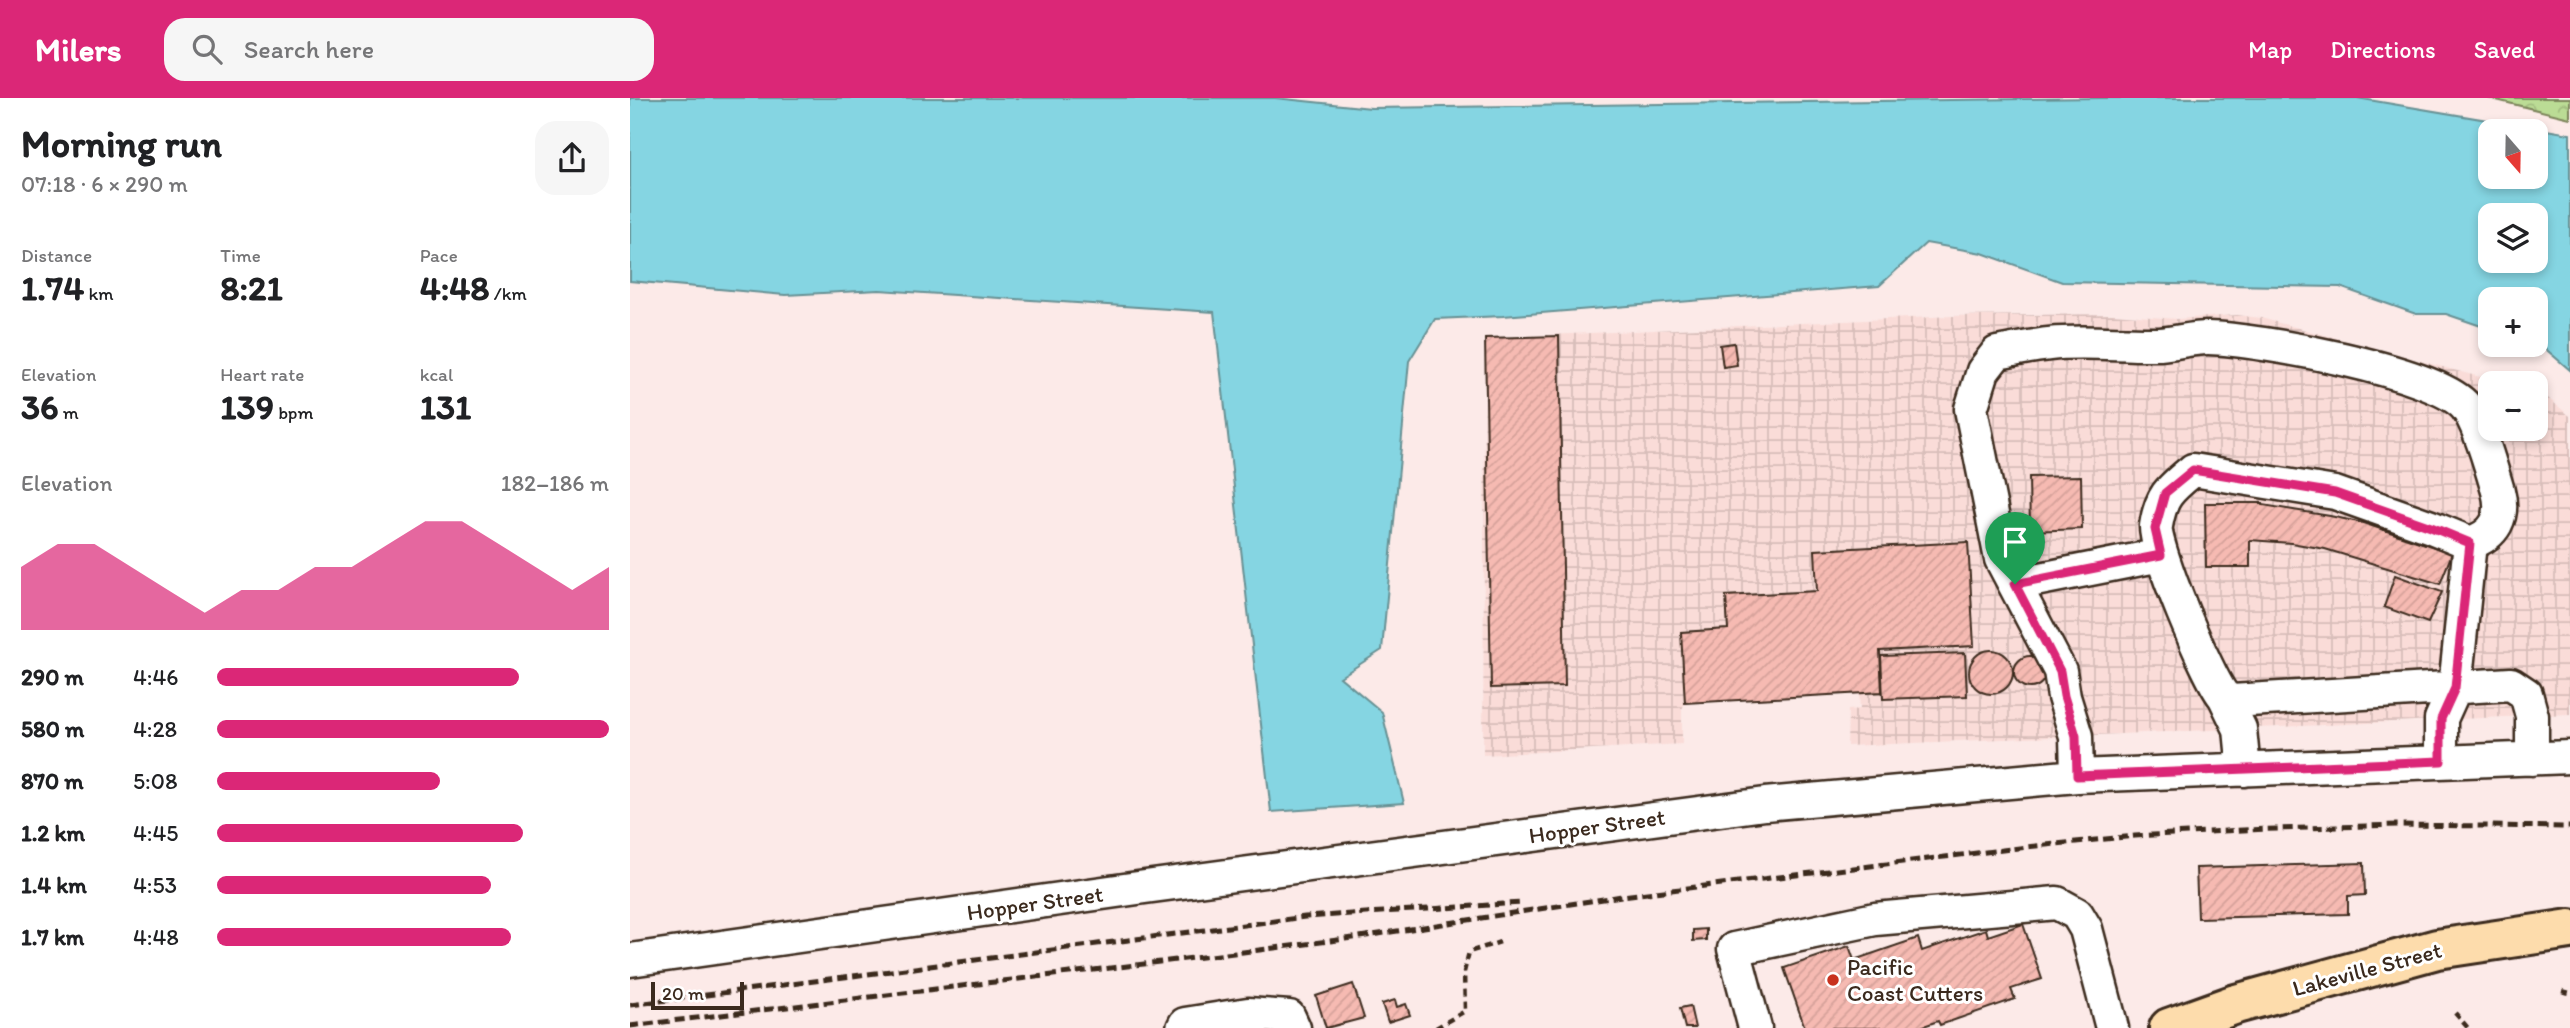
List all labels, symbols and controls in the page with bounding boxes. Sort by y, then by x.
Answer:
search box [164,18,654,81]
text: Milers [35,30,122,69]
icon: search [188,30,226,68]
text: Search here [244,33,374,65]
text: Map [2248,35,2292,64]
text: Directions [2330,35,2436,64]
text: Saved [2474,35,2535,64]
north arrow [2478,119,2548,189]
map controls [2478,119,2548,441]
text: Morning run [21,121,222,167]
button: share [535,121,609,195]
text: 07:18 · 6 × 290 m [21,170,188,198]
button: layers [2478,203,2548,273]
text: Distance [21,244,92,267]
text: Time [220,244,261,267]
text: Pace [420,244,458,267]
text: 1.74 [21,267,84,309]
text: 8:21 [220,267,283,309]
text: 4:48 [420,267,489,309]
text: km [84,282,114,305]
text: /km [489,282,527,305]
button: + [2478,287,2548,357]
text: Elevation [21,363,97,386]
text: Heart rate [220,363,304,386]
text: kcal [420,363,453,386]
button: − [2478,371,2548,441]
text: 36 [21,386,59,428]
text: 139 [220,386,274,428]
text: 131 [420,386,471,428]
text: m [59,401,79,424]
text: bpm [274,401,313,424]
text: Elevation [21,469,112,497]
text: 182–186 m [501,469,609,497]
pin [1985,512,2045,584]
icon: arrive [1996,523,2034,561]
text: 290 m [21,663,84,691]
text: 4:46 [133,663,178,691]
text: 580 m [21,715,84,743]
text: 4:28 [133,715,177,743]
text: 870 m [21,767,84,795]
text: 5:08 [133,767,177,795]
street label: Hopper Street [1527,803,1667,849]
text: 1.2 km [21,819,85,847]
text: 4:45 [133,819,178,847]
text: 1.4 km [21,871,87,899]
text: 4:53 [133,871,177,899]
street label: Hopper Street [965,880,1105,926]
text: 1.7 km [21,923,84,951]
text: 4:48 [133,923,179,951]
street label: Lakeville Street [2289,936,2445,1002]
place label: Pacific Coast Cutters [1847,953,1983,1007]
marker: Pacific Coast Cutters [1825,972,1841,988]
scale bar [651,979,744,1011]
text: 20 m [662,982,704,1005]

